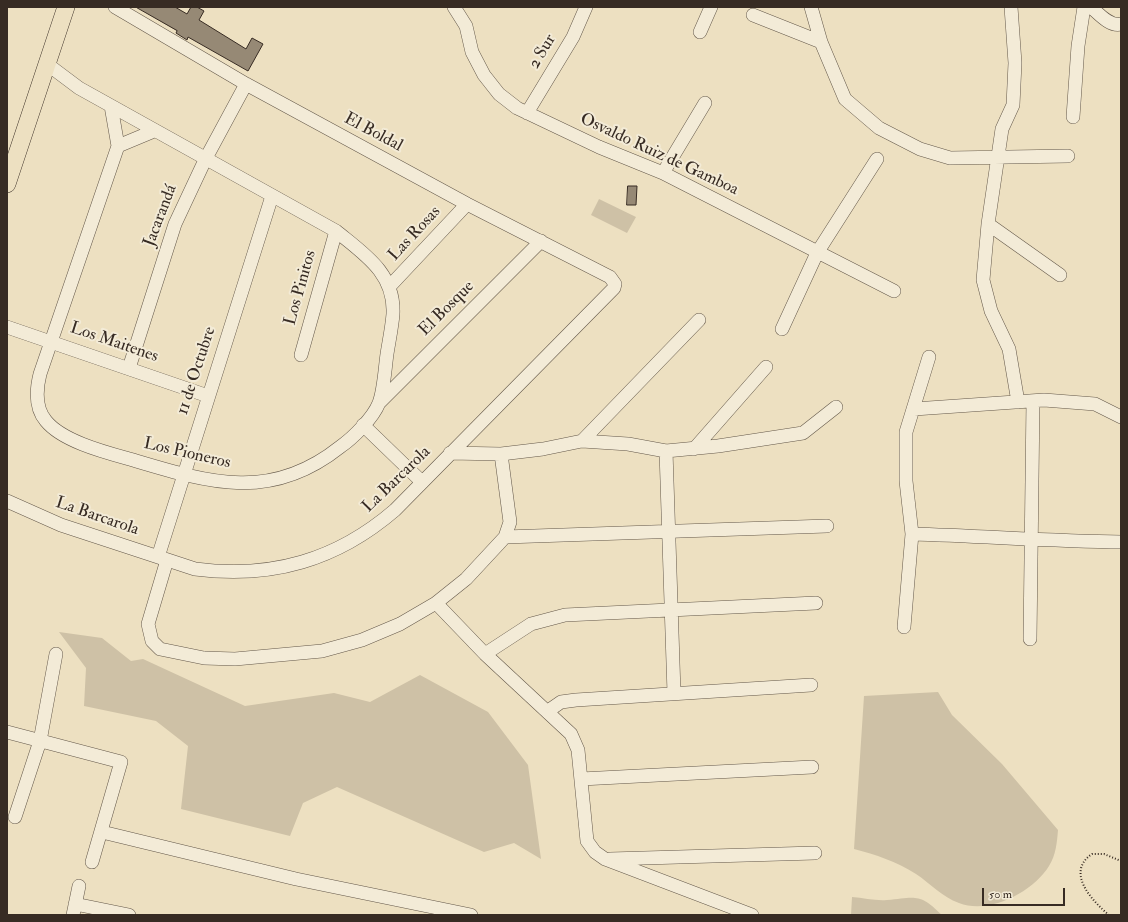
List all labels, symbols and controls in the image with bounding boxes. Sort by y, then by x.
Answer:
street label: 2 Sur [525,31,561,73]
street label: El Boldal [340,109,406,157]
street label: Osvaldo Ruiz de Gamboa [577,109,741,201]
street label: Jacarandá [140,182,182,250]
street label: Las Rosas [385,202,445,266]
street label: Los Pinitos [281,248,321,328]
street label: El Bosque [415,277,479,341]
street label: Los Maitenes [67,318,161,368]
street label: 11 de Octubre [173,324,221,418]
street label: Los Pioneros [142,434,232,474]
street label: La Barcarola [359,442,435,518]
street label: La Barcarola [53,493,141,541]
scale bar [984,880,1067,906]
text: 50 m [989,887,1012,902]

